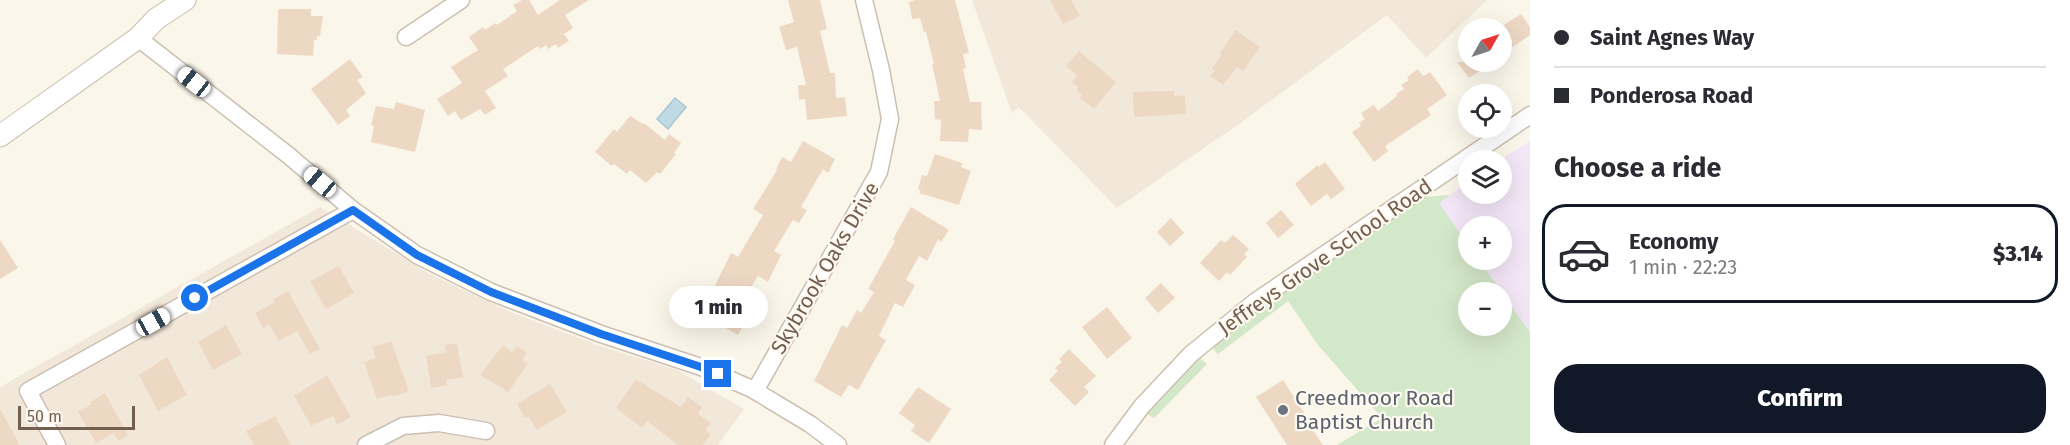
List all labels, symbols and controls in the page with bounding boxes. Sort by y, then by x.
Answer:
north arrow [1458,18,1512,72]
map controls [1458,18,1512,336]
text: Saint Agnes Way [1590,24,1754,51]
car [174,64,214,100]
text: Ponderosa Road [1590,82,1753,109]
button: locate [1458,84,1512,138]
button: layers [1458,150,1512,204]
text: Choose a ride [1554,152,1721,184]
car [300,164,340,200]
street label: Jeffreys Grove School Road [1213,173,1437,341]
street label: Skybrook Oaks Drive [765,177,885,359]
button: + [1458,216,1512,270]
icon: car [1557,227,1611,281]
text: Economy [1629,228,1718,255]
text: $3.14 [1993,240,2043,267]
text: 1 min · 22:23 [1629,255,1737,279]
button: − [1458,282,1512,336]
route start [181,284,208,311]
callout: 1 min [668,287,768,329]
text: 1 min [695,295,742,319]
car [133,305,173,339]
route end [704,360,731,387]
button: Confirm [1554,364,2046,433]
place label: Creedmoor Road Baptist Church [1295,385,1454,435]
scale bar [18,403,135,430]
marker: Creedmoor Road Baptist Church [1276,403,1290,417]
text: 50 m [27,407,62,426]

